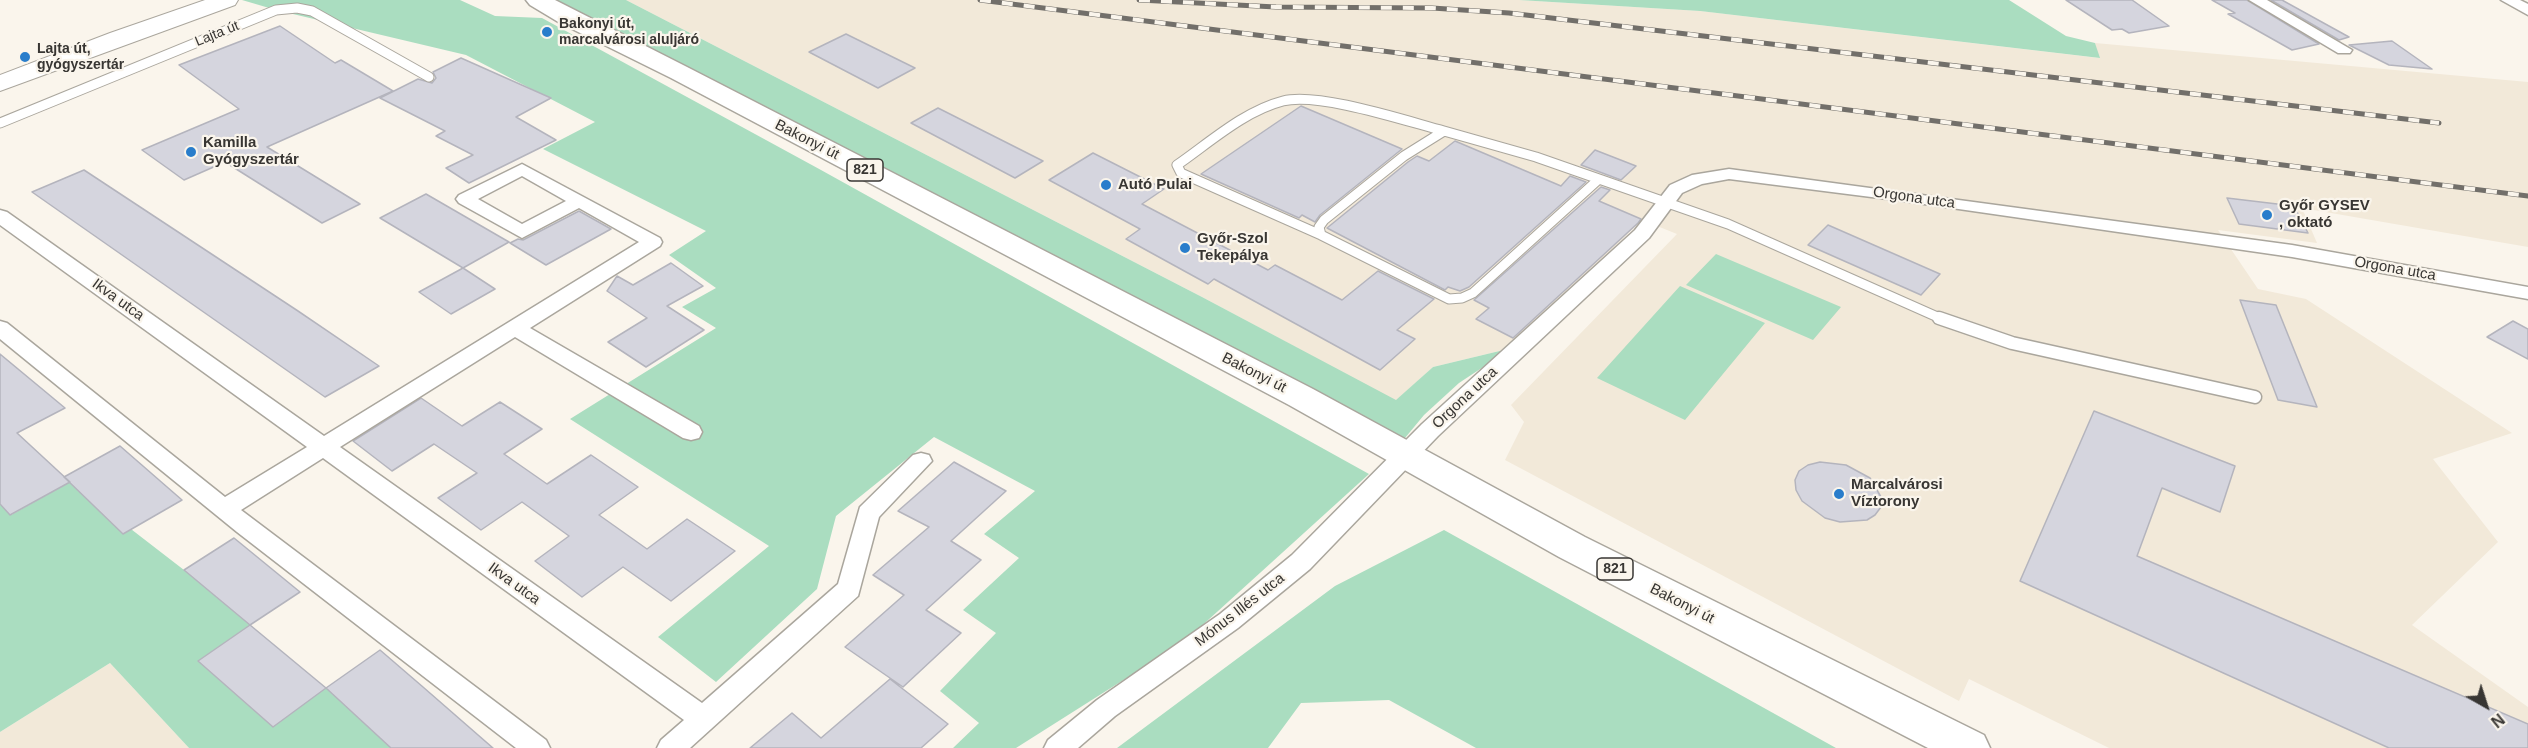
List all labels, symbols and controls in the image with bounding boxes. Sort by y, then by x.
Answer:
place label: Bakonyi út, marcalvárosi aluljáró [559,16,699,48]
street label: Lajta út [193,18,241,50]
marker: Bakonyi út, marcalvárosi aluljáró [540,25,554,39]
place label: Lajta út, gyógyszertár [37,41,124,74]
marker: Lajta út, gyógyszertár [18,50,32,64]
street label: Bakonyi út [772,116,842,164]
place label: Kamilla Gyógyszertár [203,134,299,169]
marker: Kamilla Gyógyszertár [184,145,198,159]
road number: 821 [847,159,883,181]
place label: Autó Pulai [1118,176,1192,194]
marker: Autó Pulai [1099,178,1113,192]
street label: Orgona utca [1872,183,1956,213]
place label: Győr GYSEV , oktató [2279,197,2370,232]
marker: Győr GYSEV , oktató [2260,208,2274,222]
place label: Győr-Szol Tekepálya [1197,230,1268,265]
marker: Győr-Szol Tekepálya [1178,241,1192,255]
street label: Orgona utca [2353,253,2437,285]
street label: Ikva utca [88,275,148,325]
street label: Bakonyi út [1219,349,1289,397]
street label: Orgona utca [1429,363,1501,433]
place label: Marcalvárosi Víztorony [1851,476,1943,511]
marker: Marcalvárosi Víztorony [1832,487,1846,501]
road number: 821 [1597,558,1633,580]
street label: Ikva utca [484,559,544,609]
street label: Mónus Illés utca [1192,570,1288,650]
street label: Bakonyi út [1647,580,1717,628]
north arrow [2456,676,2516,736]
text: N [2488,710,2507,731]

